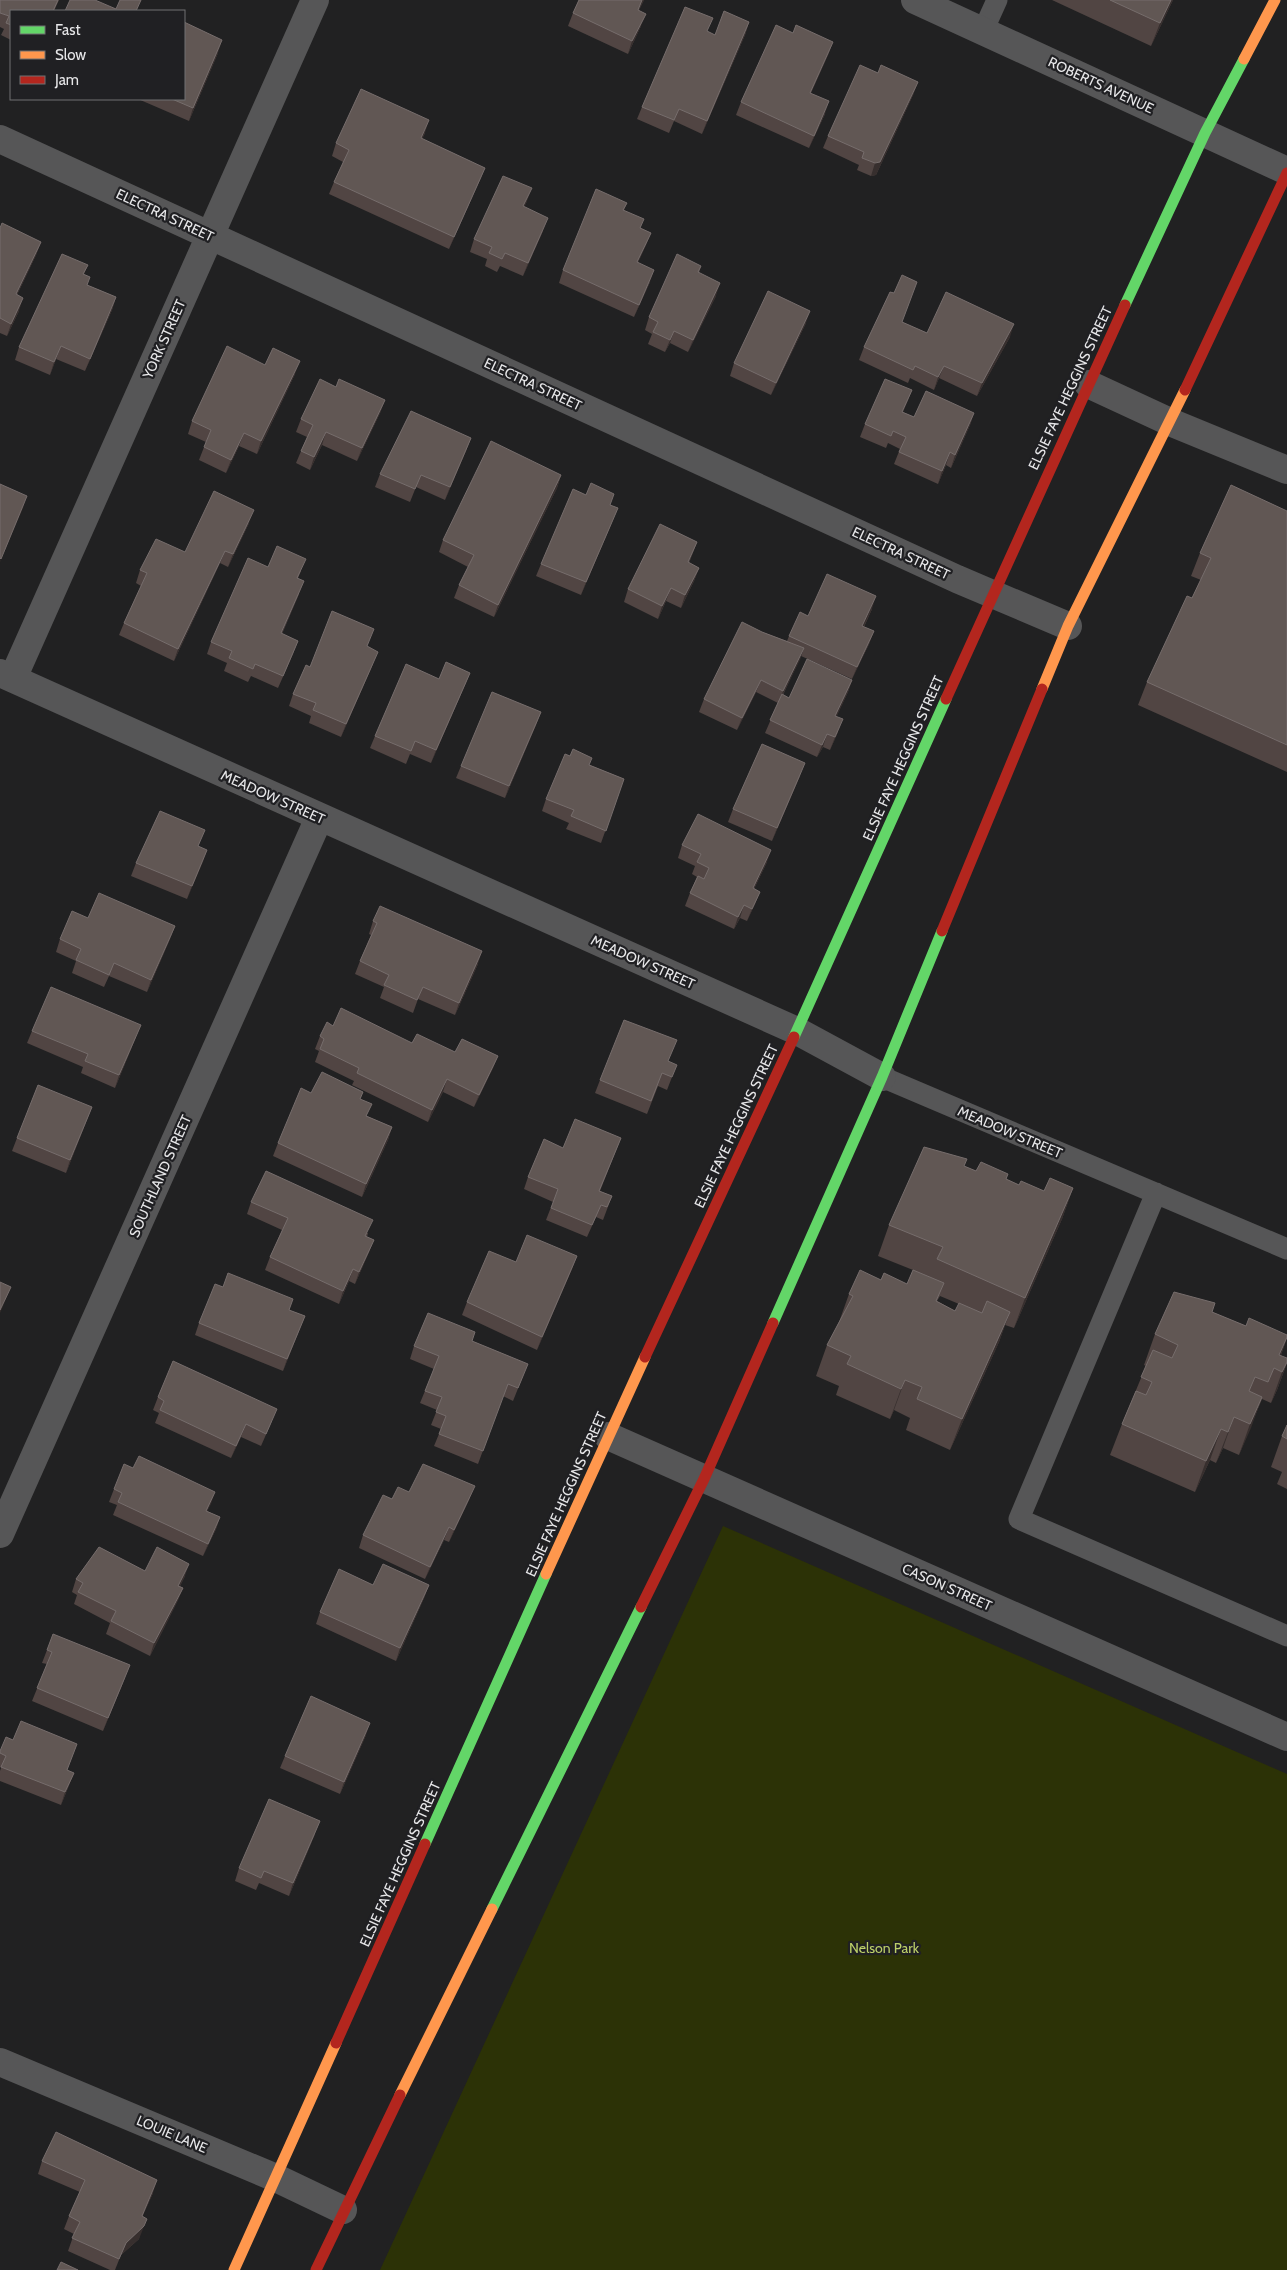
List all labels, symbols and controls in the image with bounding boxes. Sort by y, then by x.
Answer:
legend [10,10,185,100]
text: Fast [55,21,80,39]
text: Slow [55,46,86,64]
street label: ROBERTS AVENUE [1045,53,1157,117]
text: Jam [54,71,79,89]
street label: ELECTRA STREET [113,185,217,246]
street label: YORK STREET [138,296,190,382]
street label: ELSIE FAYE HEGGINS STREET [1024,303,1116,473]
street label: ELECTRA STREET [481,354,585,415]
street label: ELECTRA STREET [849,523,953,584]
street label: ELSIE FAYE HEGGINS STREET [858,672,948,843]
street label: MEADOW STREET [218,766,328,828]
street label: MEADOW STREET [588,931,698,993]
street label: ELSIE FAYE HEGGINS STREET [690,1041,782,1211]
street label: MEADOW STREET [955,1102,1066,1162]
street label: SOUTHLAND STREET [125,1111,195,1240]
street label: ELSIE FAYE HEGGINS STREET [521,1408,611,1579]
street label: CASON STREET [899,1559,995,1615]
street label: ELSIE FAYE HEGGINS STREET [355,1778,445,1949]
park label: Nelson Park [849,1939,920,1957]
street label: LOUIE LANE [134,2111,210,2157]

